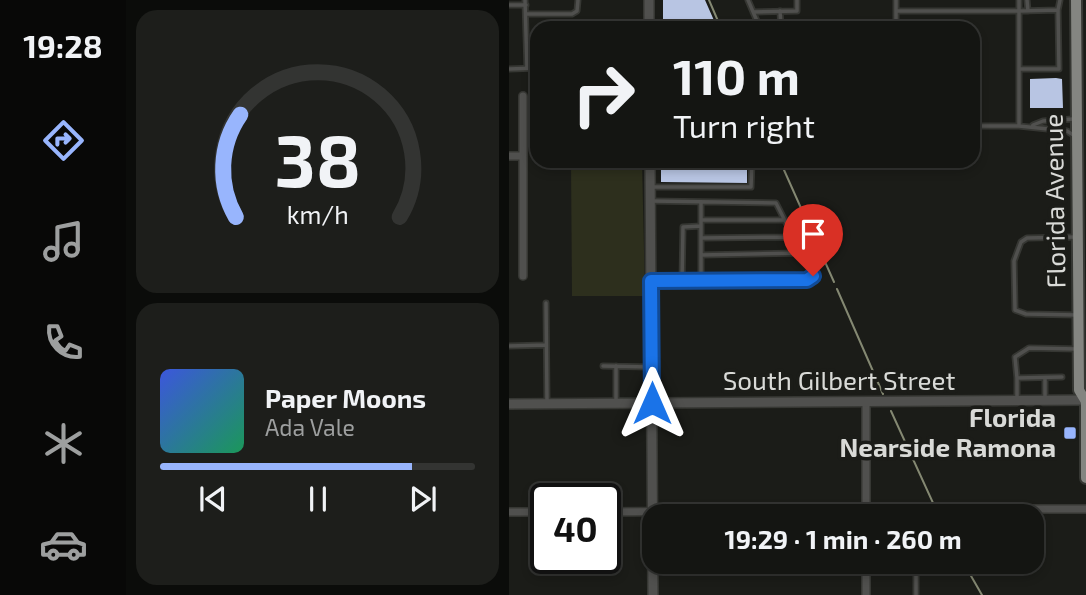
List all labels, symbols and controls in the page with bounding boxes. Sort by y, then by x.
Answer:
text: 19:28 [23,26,103,64]
text: 110 m [673,46,800,105]
icon: right [558,49,649,140]
text: Turn right [673,106,815,144]
street label: Florida Avenue [1036,113,1071,289]
text: 38 [274,115,361,203]
icon: directions [39,116,88,165]
text: km/h [286,199,349,229]
pin [783,204,843,276]
icon: arrive [794,215,832,253]
icon: music [39,217,88,266]
icon: phone [39,318,88,367]
street label: South Gilbert Street [723,364,955,395]
position arrow [615,366,689,440]
text: Paper Moons [265,382,426,413]
place label: Florida Nearside Ramona [840,401,1056,462]
text: Ada Vale [265,413,355,441]
icon: climate [39,419,88,468]
marker: Florida Nearside Ramona [1062,425,1078,441]
icon: previous [194,480,232,518]
icon: pause [299,480,337,518]
icon: next [404,480,442,518]
speed limit sign: 40 [530,483,621,574]
icon: car [39,520,88,569]
text: 19:29 · 1 min · 260 m [724,523,962,554]

